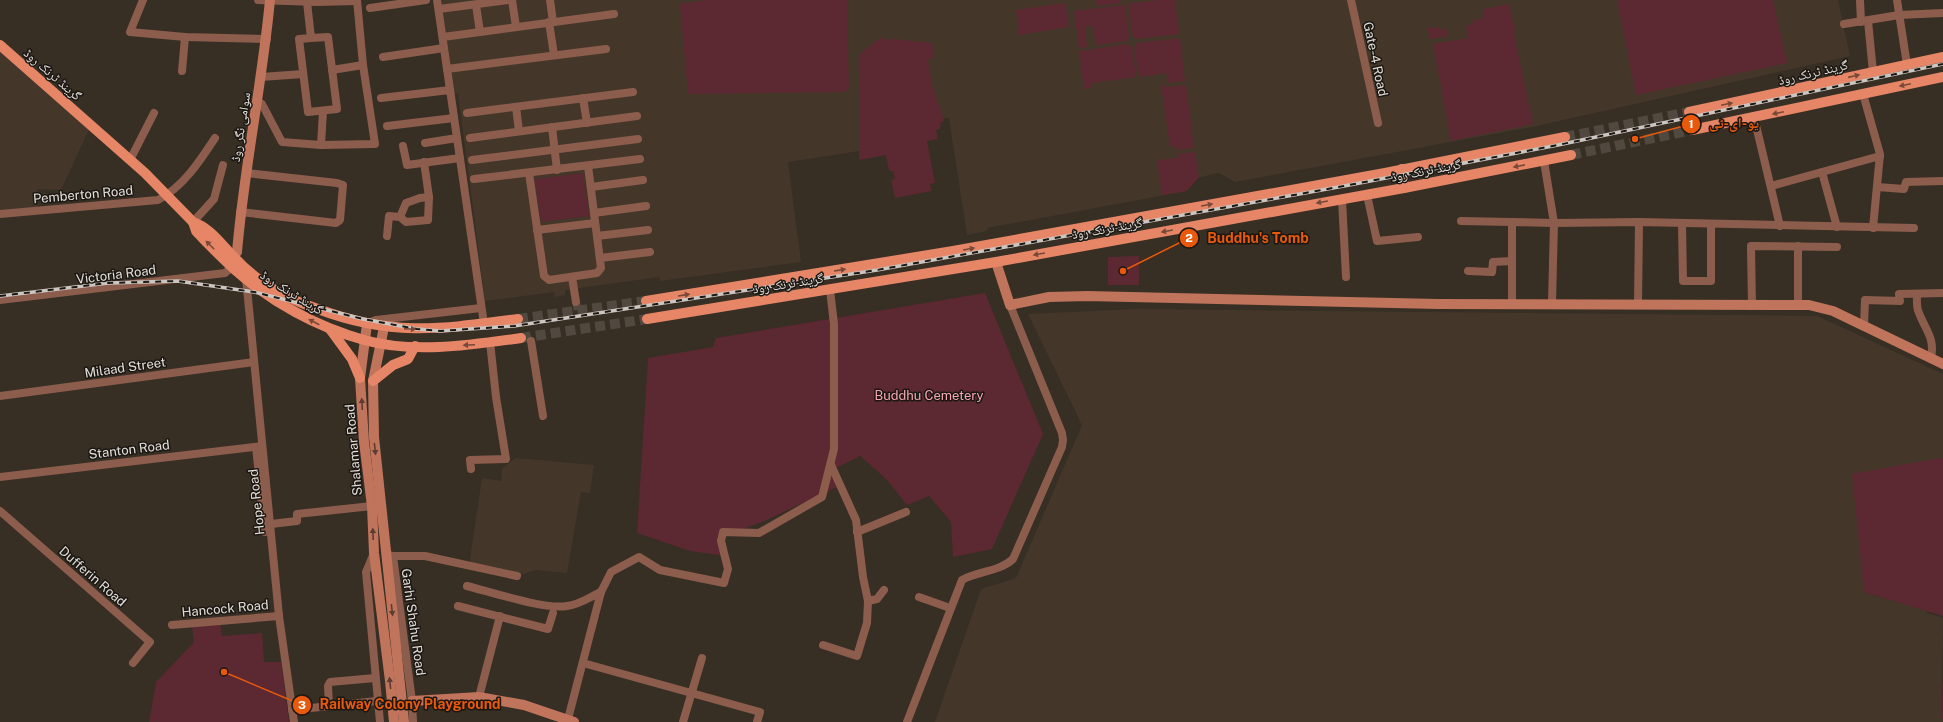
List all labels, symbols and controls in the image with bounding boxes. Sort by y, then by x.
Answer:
street label: Gate-4 Road [1360,20,1391,98]
street label: گرینڈ ٹرنک روڈ [20,45,85,105]
street label: گرینڈ ٹرنک روڈ [1777,57,1850,89]
one-way arrow [1848,73,1860,79]
one-way arrow [1899,83,1911,89]
street label: سوامی نگر روڈ [228,91,254,163]
one-way arrow [1721,101,1733,107]
one-way arrow [1772,110,1784,116]
callout: یو-ای-ٹی [1681,111,1767,137]
text: یو-ای-ٹی [1709,115,1759,132]
text: 1 [1688,117,1694,131]
street label: گرینڈ ٹرنک روڈ [1390,156,1463,186]
one-way arrow [1513,163,1525,169]
street label: Pemberton Road [32,183,134,206]
one-way arrow [1316,200,1328,206]
one-way arrow [1201,202,1213,208]
street label: گرینڈ ٹرنک روڈ [1071,215,1144,243]
callout: Buddhu's Tomb [1179,225,1317,251]
one-way arrow [1160,228,1173,234]
text: Buddhu's Tomb [1207,230,1309,246]
text: 2 [1185,231,1193,245]
one-way arrow [205,240,215,250]
one-way arrow [962,245,975,251]
one-way arrow [1033,251,1045,257]
street label: Victoria Road [75,262,157,287]
street label: گرینڈ ٹرنک روڈ [257,267,326,319]
one-way arrow [834,267,846,273]
street label: گرینڈ ٹرنک روڈ [752,270,825,297]
one-way arrow [678,292,690,298]
one-way arrow [309,319,320,325]
one-way arrow [404,326,417,332]
one-way arrow [463,341,475,348]
street label: Milaad Street [83,354,167,381]
park label: Buddhu Cemetery [874,388,984,403]
one-way arrow [358,398,365,410]
street label: Shalamar Road [342,404,365,496]
street label: Stanton Road [88,437,170,462]
one-way arrow [372,443,379,455]
street label: Hope Road [246,468,267,536]
one-way arrow [370,527,376,540]
street label: Dufferin Road [56,543,129,609]
street label: Garhi Shahu Road [399,568,428,677]
street label: Hancock Road [181,597,269,620]
one-way arrow [388,604,395,616]
one-way arrow [387,677,394,689]
callout: Railway Colony Playground [292,692,509,718]
text: Railway Colony Playground [319,696,501,712]
text: 3 [298,698,306,712]

